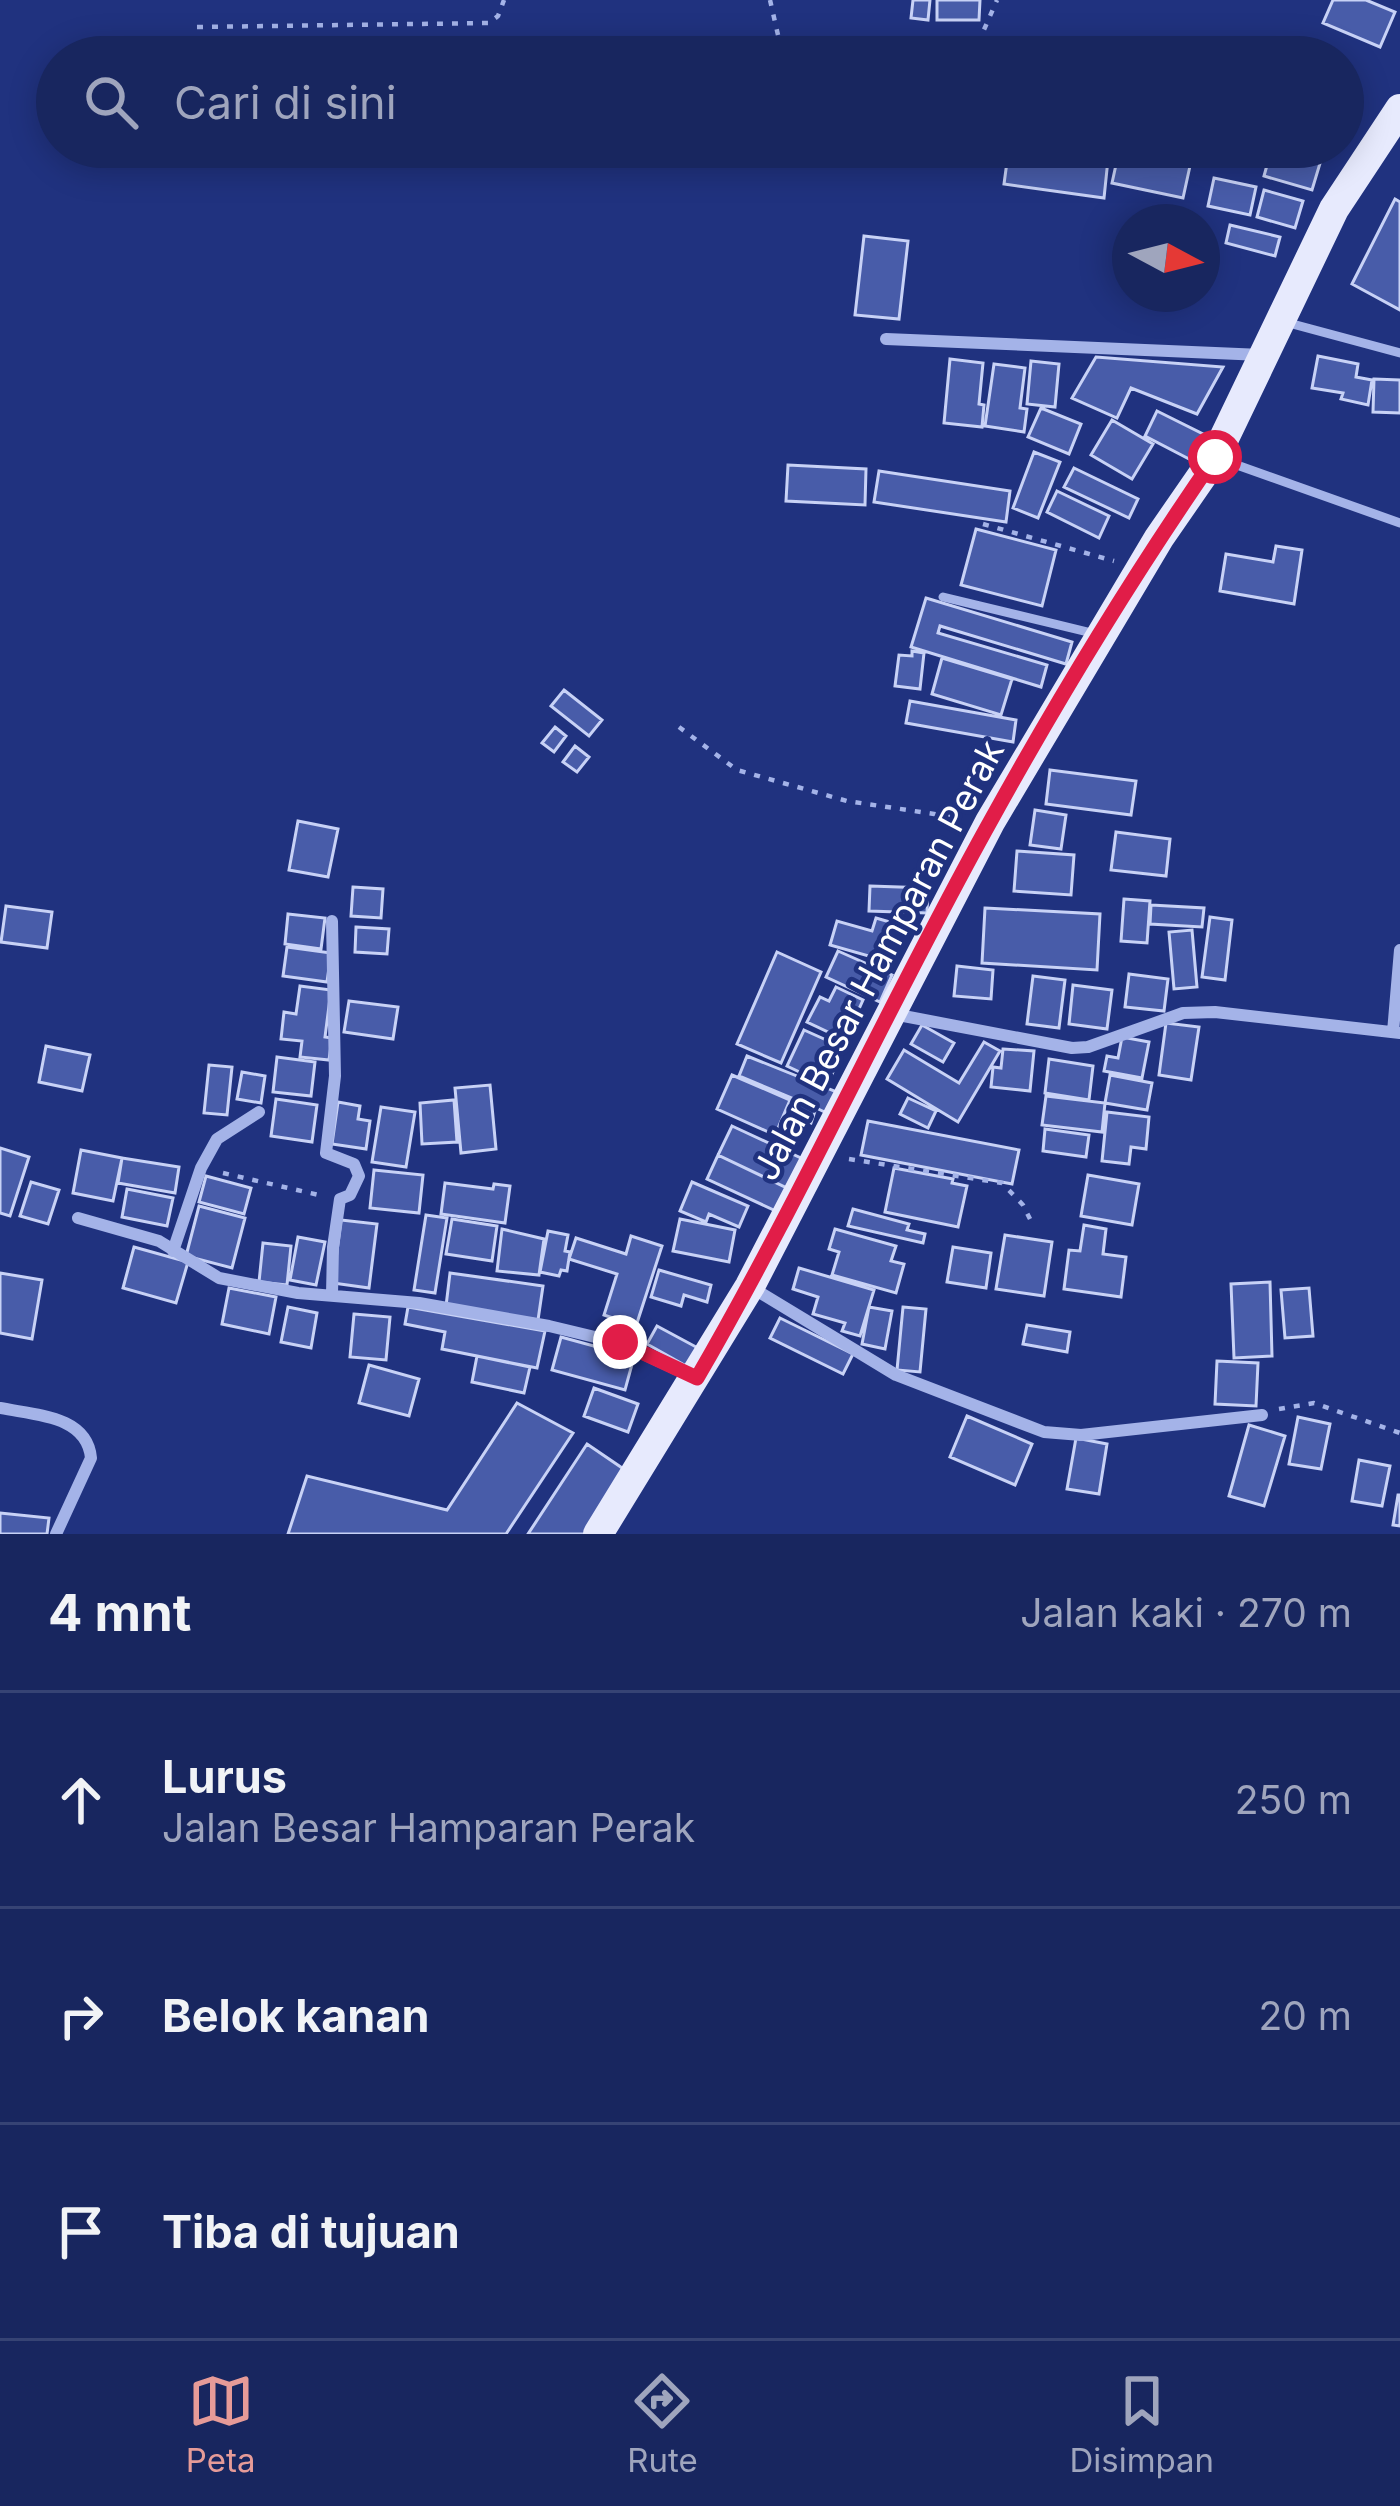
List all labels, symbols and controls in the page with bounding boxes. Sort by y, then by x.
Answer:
search box [36,36,1364,168]
icon: search [78,69,144,135]
text: Cari di sini [174,75,397,130]
north arrow [1112,204,1220,312]
route start [1188,430,1242,484]
street label: Jalan Besar Hamparan Perak [743,732,1013,1188]
route end [593,1315,647,1369]
text: 4 mnt [48,1582,192,1643]
text: Jalan kaki · 270 m [1020,1589,1352,1636]
text: Lurus [162,1749,287,1804]
icon: ahead [48,1767,114,1833]
text: 250 m [1235,1776,1352,1823]
text: Jalan Besar Hamparan Perak [162,1804,695,1851]
icon: right [48,1983,114,2049]
text: Belok kanan [162,1988,430,2043]
text: 20 m [1258,1992,1352,2039]
icon: arrive [48,2199,114,2265]
text: Tiba di tujuan [162,2204,460,2259]
tab: Peta [186,2368,256,2480]
tab: Rute [627,2368,698,2480]
tab: Disimpan [1069,2368,1214,2480]

